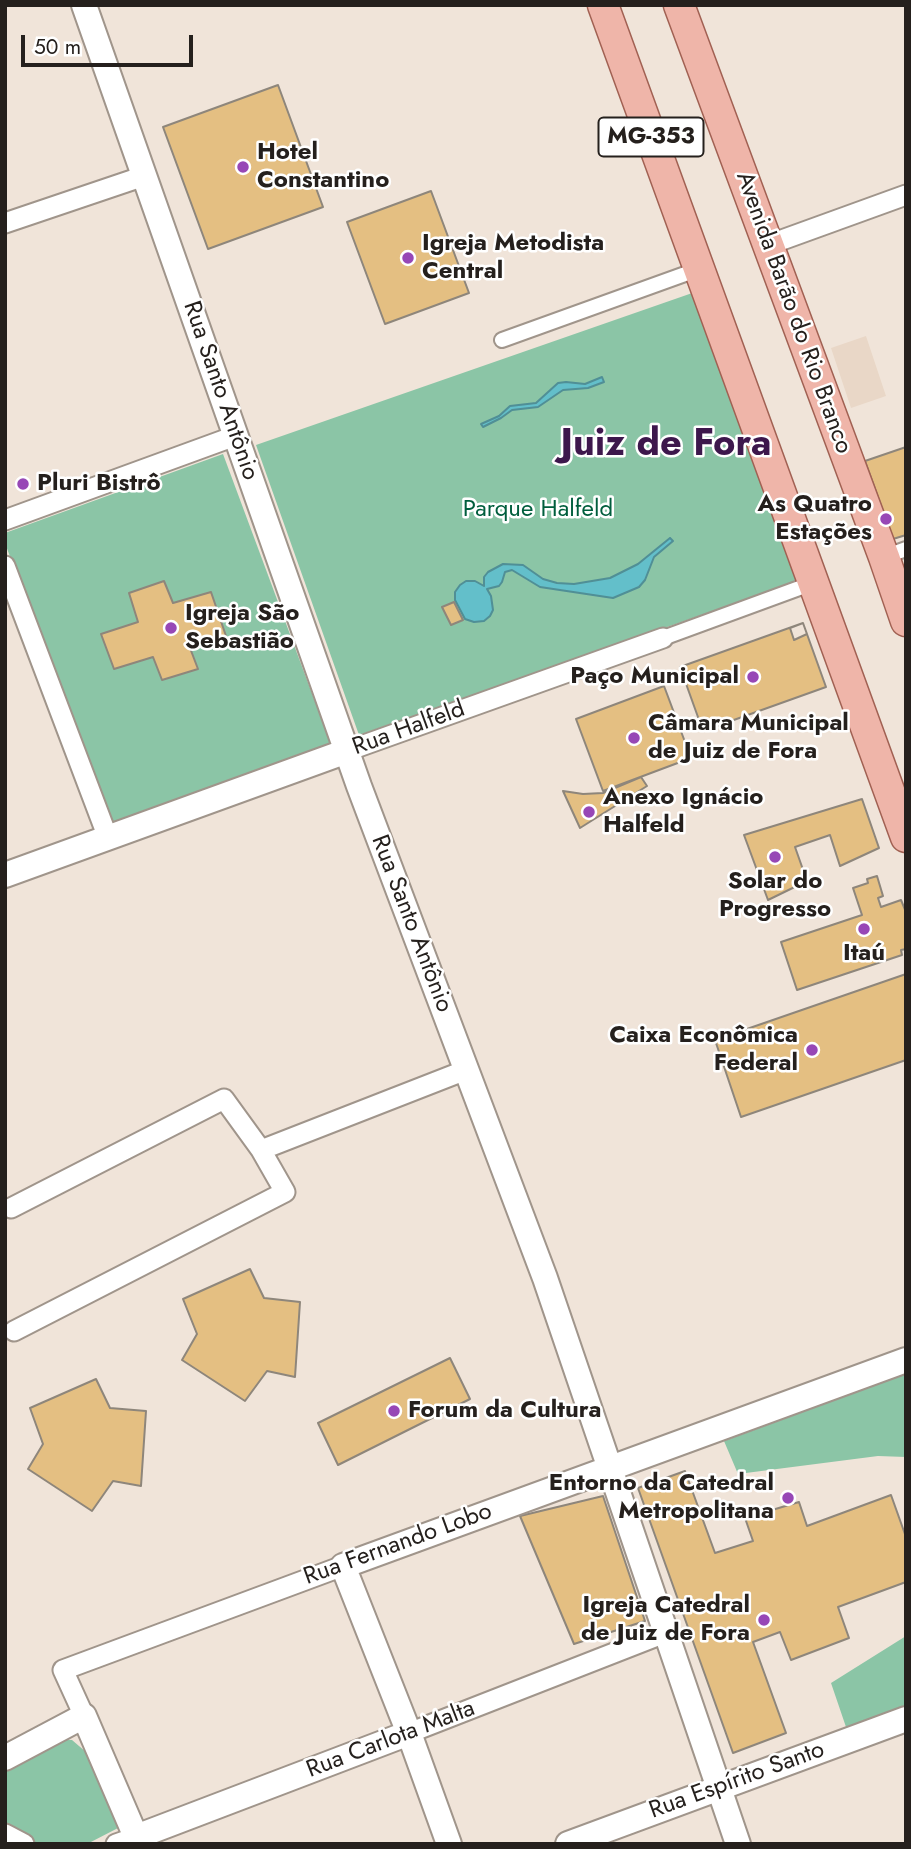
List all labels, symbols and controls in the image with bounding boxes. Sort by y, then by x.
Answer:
scale bar [24,21,196,65]
text: 50 m [34,32,81,62]
road number: MG-353 [598,118,704,156]
place label: Hotel Constantino [257,139,389,195]
marker: Hotel Constantino [235,159,251,175]
street label: Avenida Barão do Rio Branco [729,168,857,458]
place label: Igreja Metodista Central [422,230,604,286]
marker: Igreja Metodista Central [400,250,416,266]
street label: Rua Santo Antônio [176,298,264,484]
district label: Juiz de Fora [560,423,772,469]
place label: Pluri Bistrô [37,470,161,498]
marker: Pluri Bistrô [15,476,31,492]
place label: As Quatro Estações [757,491,872,547]
park label: Parque Halfeld [463,496,613,524]
marker: As Quatro Estações [878,511,894,527]
place label: Igreja São Sebastião [185,600,299,656]
marker: Igreja São Sebastião [163,620,179,636]
place label: Paço Municipal [570,663,739,691]
marker: Paço Municipal [745,669,761,685]
street label: Rua Halfeld [349,695,469,763]
place label: Câmara Municipal de Juiz de Fora [648,710,849,766]
marker: Câmara Municipal de Juiz de Fora [626,730,642,746]
place label: Anexo Ignácio Halfeld [603,784,763,840]
marker: Anexo Ignácio Halfeld [581,804,597,820]
street label: Rua Santo Antônio [364,831,458,1017]
marker: Solar do Progresso [767,849,783,865]
place label: Solar do Progresso [719,868,831,924]
marker: Itaú [856,921,872,937]
place label: Itaú [843,940,885,968]
place label: Caixa Econômica Federal [609,1022,798,1078]
marker: Caixa Econômica Federal [804,1042,820,1058]
place label: Forum da Cultura [408,1397,602,1425]
marker: Forum da Cultura [386,1403,402,1419]
place label: Entorno da Catedral Metropolitana [549,1470,774,1526]
marker: Entorno da Catedral Metropolitana [780,1490,796,1506]
street label: Rua Fernando Lobo [300,1498,496,1592]
place label: Igreja Catedral de Juiz de Fora [581,1592,750,1648]
marker: Igreja Catedral de Juiz de Fora [756,1612,772,1628]
street label: Rua Carlota Malta [303,1695,479,1785]
street label: Rua Espírito Santo [645,1736,829,1826]

